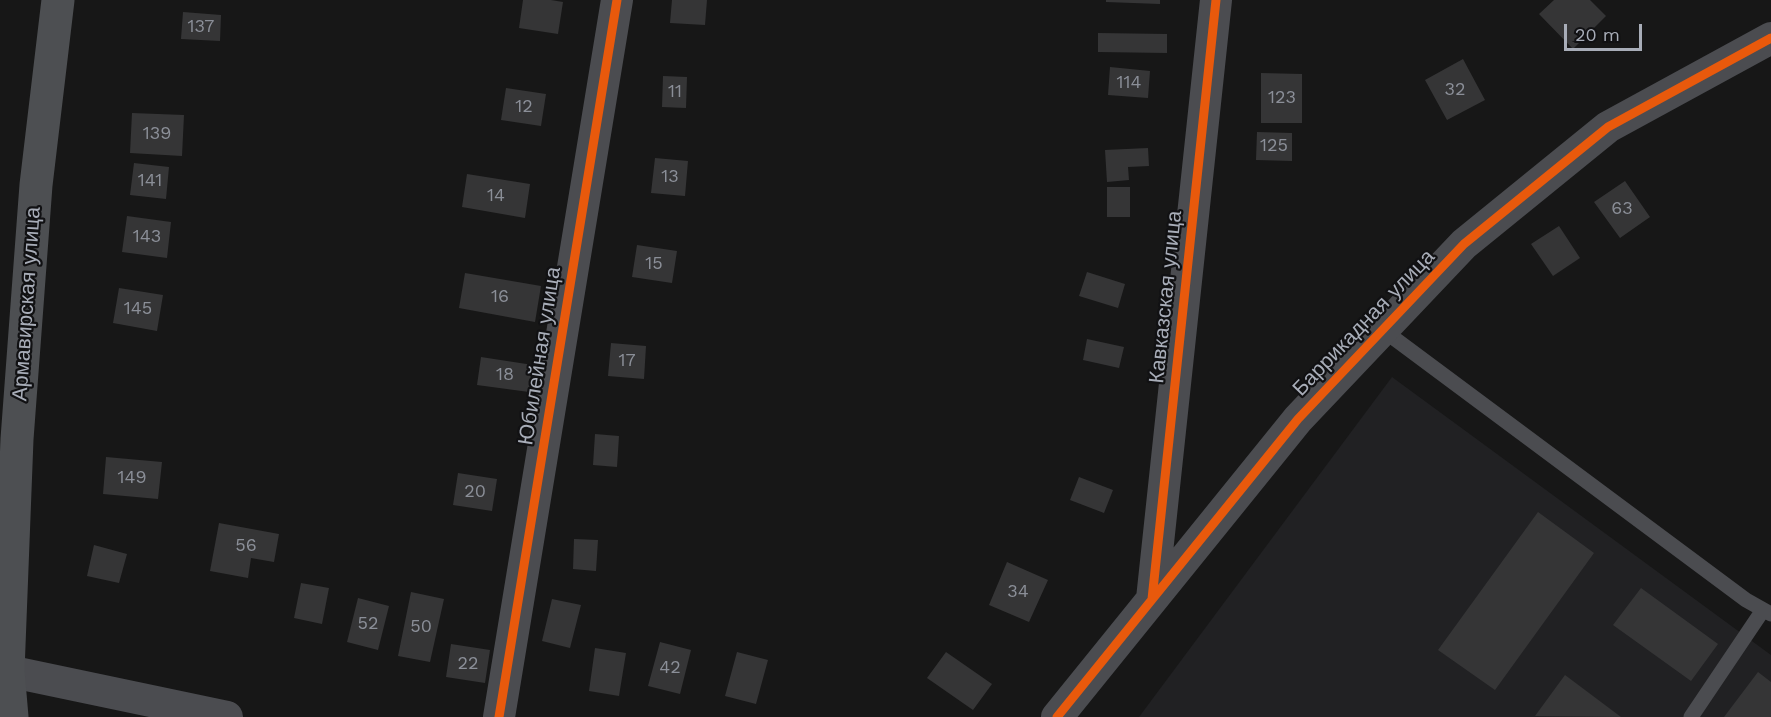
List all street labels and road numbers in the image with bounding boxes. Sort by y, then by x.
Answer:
street label: Армавирская улица [8,206,46,402]
street label: Кавказская улица [1144,209,1188,385]
street label: Баррикадная улица [1288,245,1440,401]
street label: Юбилейная улица [513,265,567,447]

